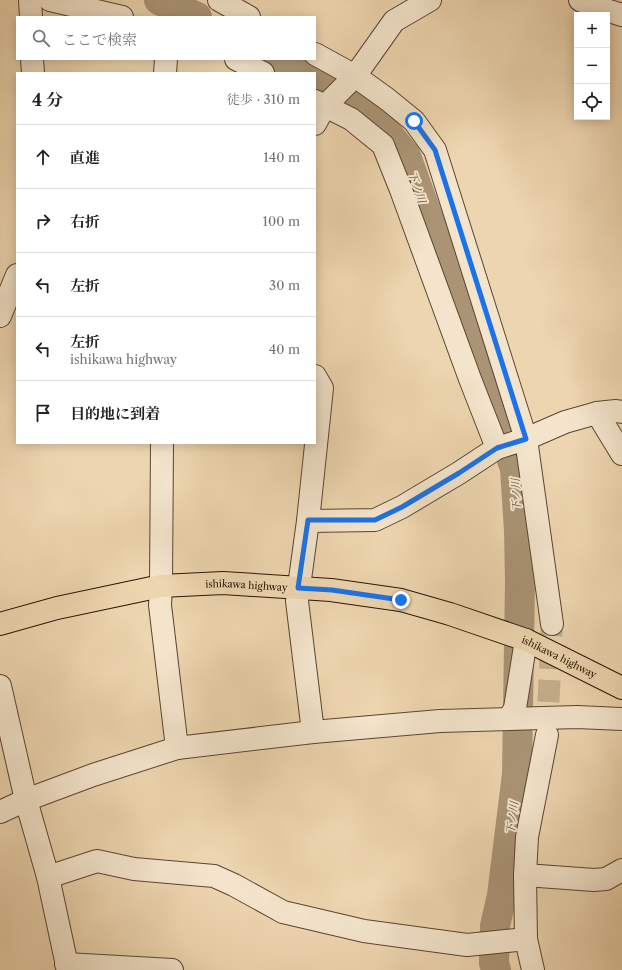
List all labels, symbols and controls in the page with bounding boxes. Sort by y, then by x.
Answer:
map controls [574,12,610,120]
button: + [574,12,610,48]
search box [16,16,316,60]
icon: search [30,27,52,49]
text: ここで検索 [62,30,137,49]
button: − [574,48,610,84]
button: locate [574,84,610,120]
text: 4 分 [32,90,63,110]
text: 徒歩 · 310 m [227,91,300,107]
route start [405,112,423,130]
icon: ahead [32,146,54,168]
text: 直進 [70,148,100,167]
text: 140 m [263,149,300,165]
water label: 下ノ川 [405,169,430,206]
icon: right [32,210,54,232]
text: 右折 [70,212,100,231]
text: 100 m [262,213,300,229]
icon: left [32,274,54,296]
text: 左折 [70,276,100,295]
text: 30 m [269,277,300,293]
text: 左折 [70,332,100,351]
icon: left [32,338,54,360]
text: 40 m [269,341,300,357]
text: ishikawa highway [70,351,177,367]
icon: arrive [32,402,54,424]
text: 目的地に到着 [70,404,160,423]
water label: 下ノ川 [508,477,524,512]
street label: ishikawa highway [205,577,288,594]
route end [392,591,410,609]
street label: ishikawa highway [520,633,599,682]
water label: 下ノ川 [503,800,521,835]

